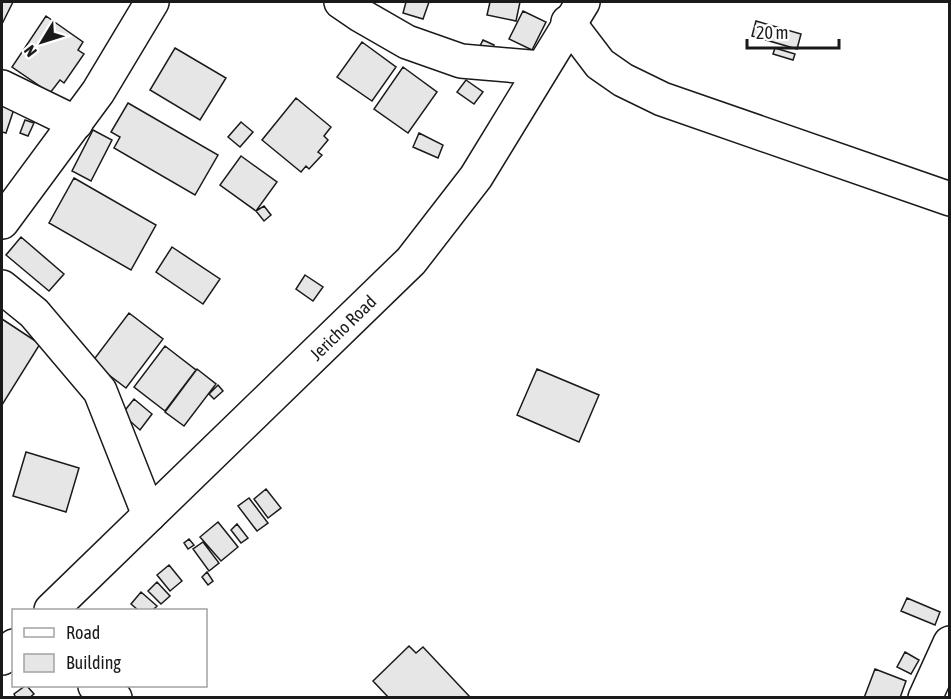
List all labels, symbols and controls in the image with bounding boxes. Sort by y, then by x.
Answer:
north arrow [12,12,72,72]
scale bar [747,12,838,50]
text: 20 m [756,22,788,43]
text: N [20,42,40,61]
street label: Jericho Road [305,291,380,364]
legend [12,609,207,687]
text: Road [66,622,100,643]
text: Building [66,652,121,673]

